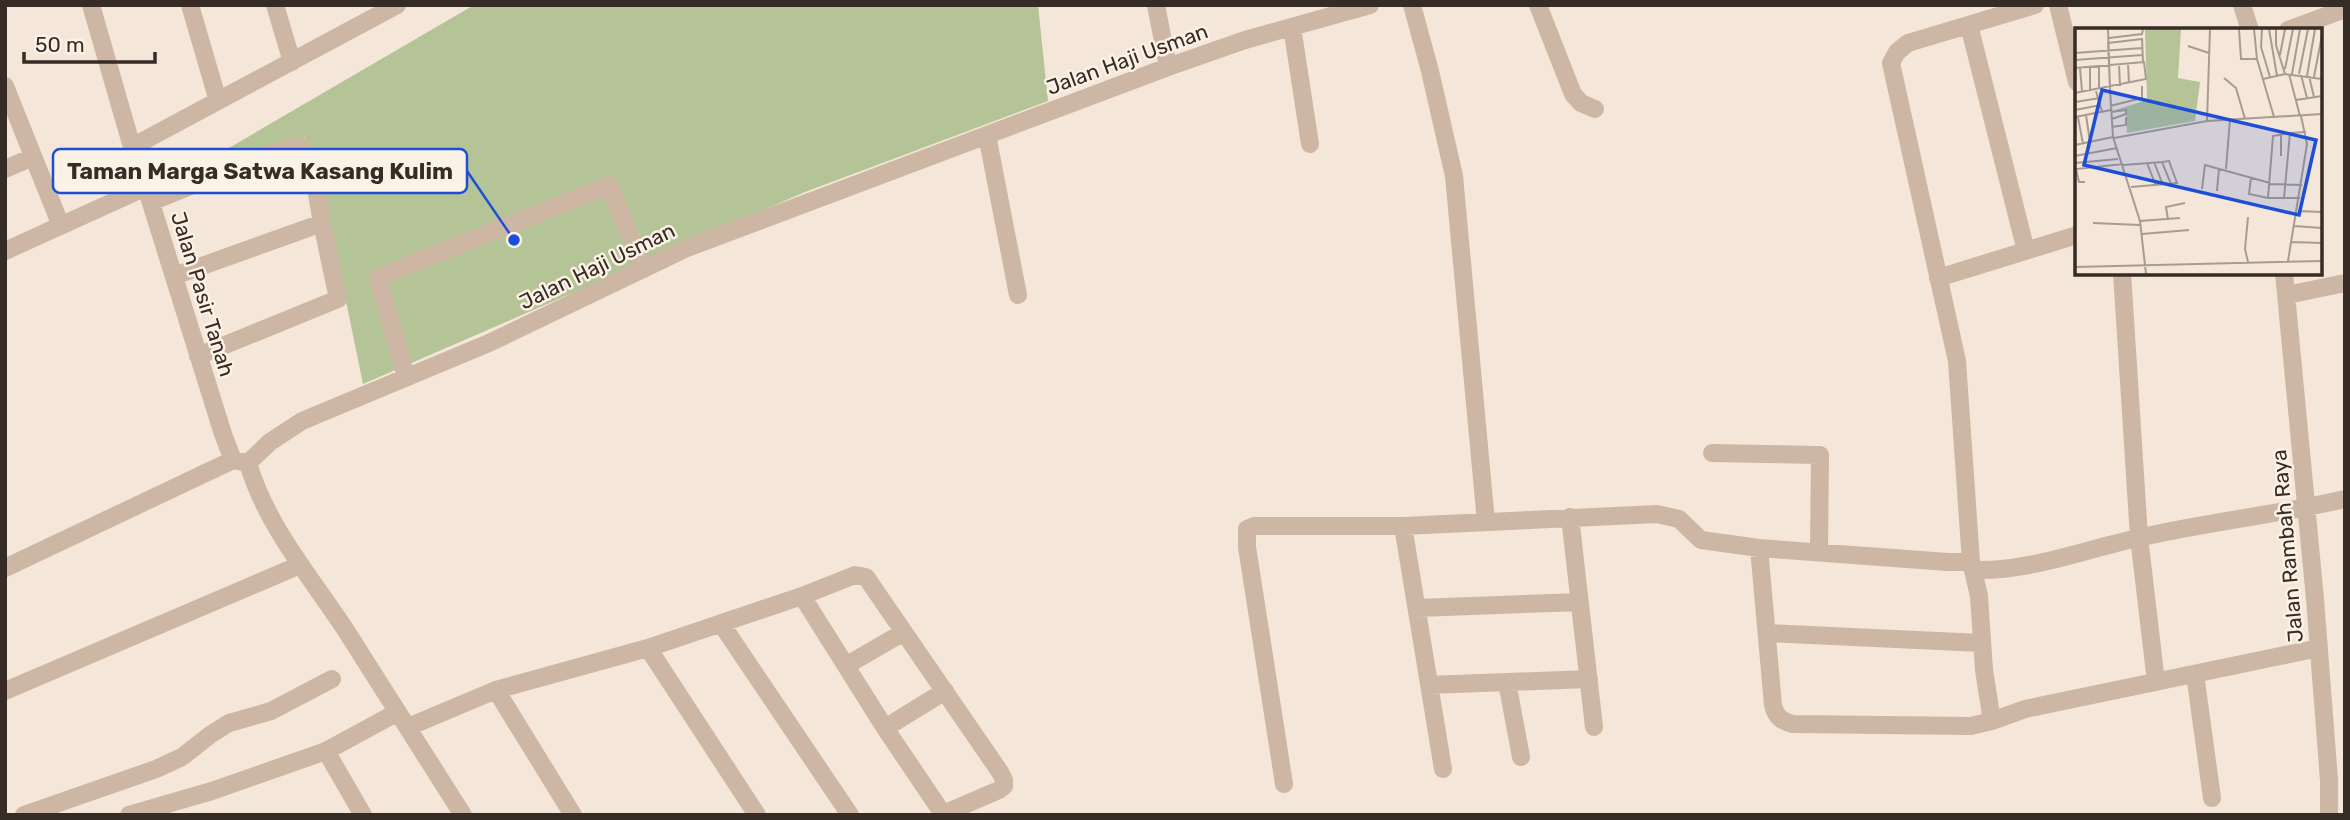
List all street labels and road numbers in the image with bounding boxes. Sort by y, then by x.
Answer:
street label: Jalan Haji Usman [1043,18,1211,100]
street label: Jalan Pasir Tanah [166,209,240,379]
street label: Jalan Haji Usman [515,217,679,315]
street label: Jalan Rambah Raya [2266,449,2308,643]

